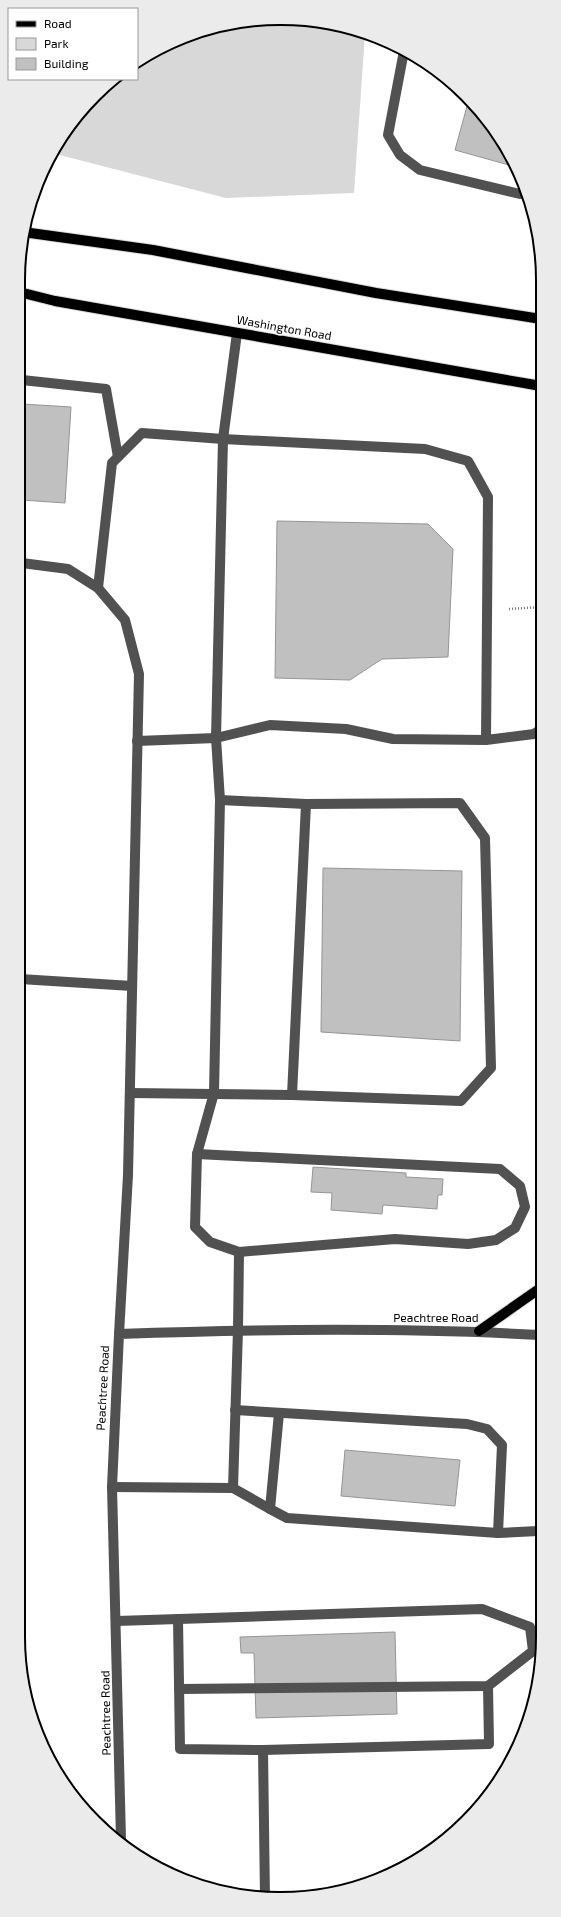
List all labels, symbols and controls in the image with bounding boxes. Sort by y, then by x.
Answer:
legend [8,8,138,80]
text: Road [44,16,72,30]
text: Park [44,36,69,50]
text: Building [44,56,89,70]
street label: Washington Road [236,312,333,342]
street label: Peachtree Road [393,1310,479,1324]
street label: Peachtree Road [93,1345,111,1431]
street label: Peachtree Road [97,1670,113,1756]

